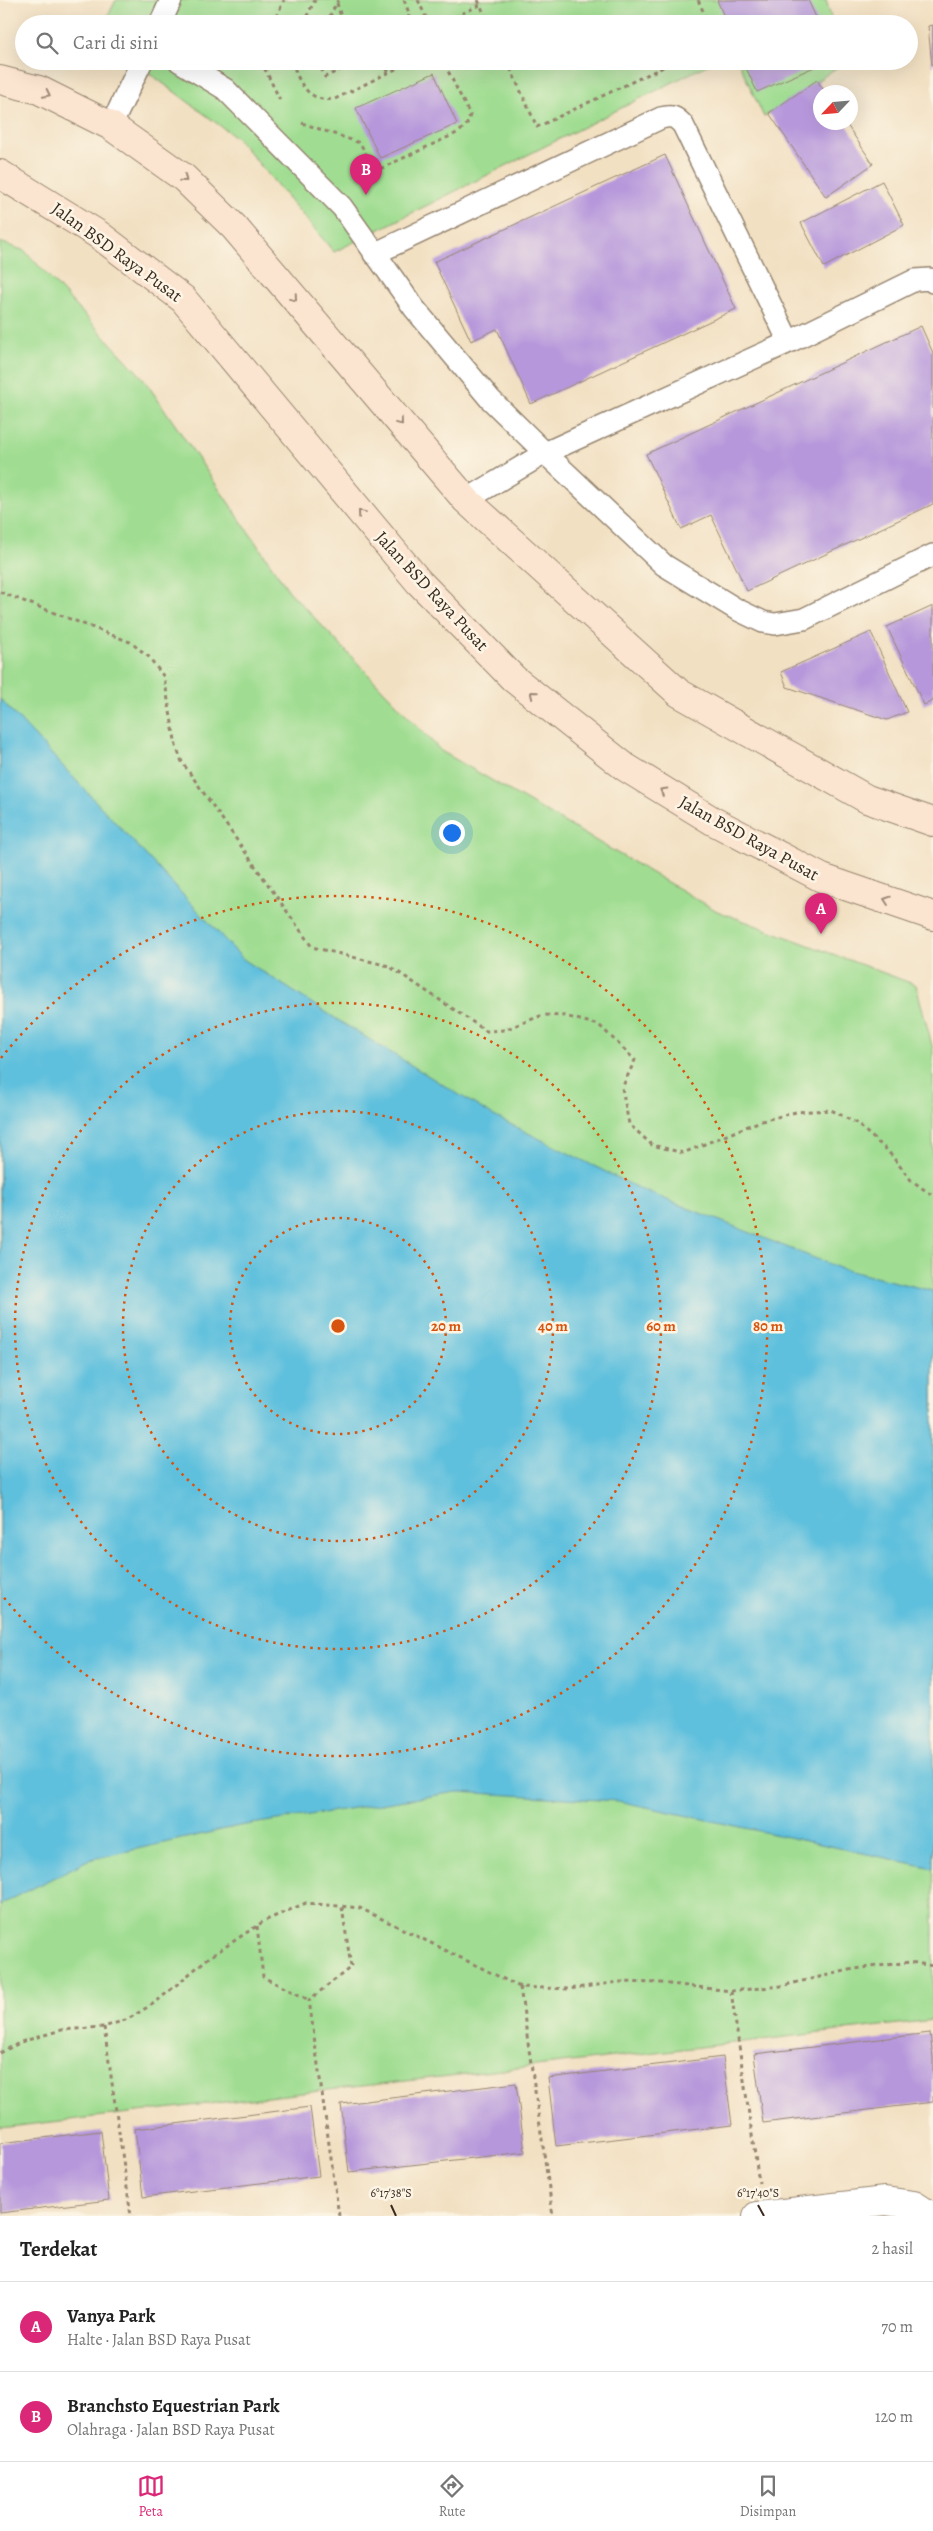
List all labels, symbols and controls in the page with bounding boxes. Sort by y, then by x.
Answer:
search box [15,15,918,70]
icon: search [33,29,61,57]
text: Cari di sini [73,30,158,56]
north arrow [813,85,858,130]
one-way arrow [41,88,50,98]
pin: B [350,154,382,195]
one-way arrow [178,173,187,182]
street label: Jalan BSD Raya Pusat [47,196,187,308]
one-way arrow [289,292,297,301]
one-way arrow [394,416,402,425]
one-way arrow [358,510,367,519]
street label: Jalan BSD Raya Pusat [370,526,494,656]
one-way arrow [529,691,539,700]
one-way arrow [660,787,669,797]
street label: Jalan BSD Raya Pusat [675,790,823,886]
your location [439,820,465,846]
pin: A [805,893,837,934]
one-way arrow [883,896,892,906]
text: 20 m [431,1316,461,1336]
text: 40 m [538,1316,568,1336]
text: 60 m [646,1316,676,1336]
text: 80 m [753,1316,783,1336]
centre of rings [329,1317,347,1335]
text: 6°17'38"S [370,2185,412,2201]
text: 6°17'40"S [737,2185,779,2201]
text: Terdekat [20,2235,98,2263]
text: 2 hasil [871,2238,913,2260]
text: Vanya Park [67,2303,155,2329]
text: A [31,2316,41,2338]
text: 70 m [881,2316,913,2338]
text: Halte · Jalan BSD Raya Pusat [67,2329,251,2351]
text: Branchsto Equestrian Park [67,2393,280,2419]
text: B [31,2406,41,2428]
text: 120 m [875,2406,913,2428]
text: Olahraga · Jalan BSD Raya Pusat [67,2419,275,2441]
tab: Peta [137,2472,165,2521]
tab: Rute [438,2472,466,2521]
tab: Disimpan [740,2472,796,2521]

